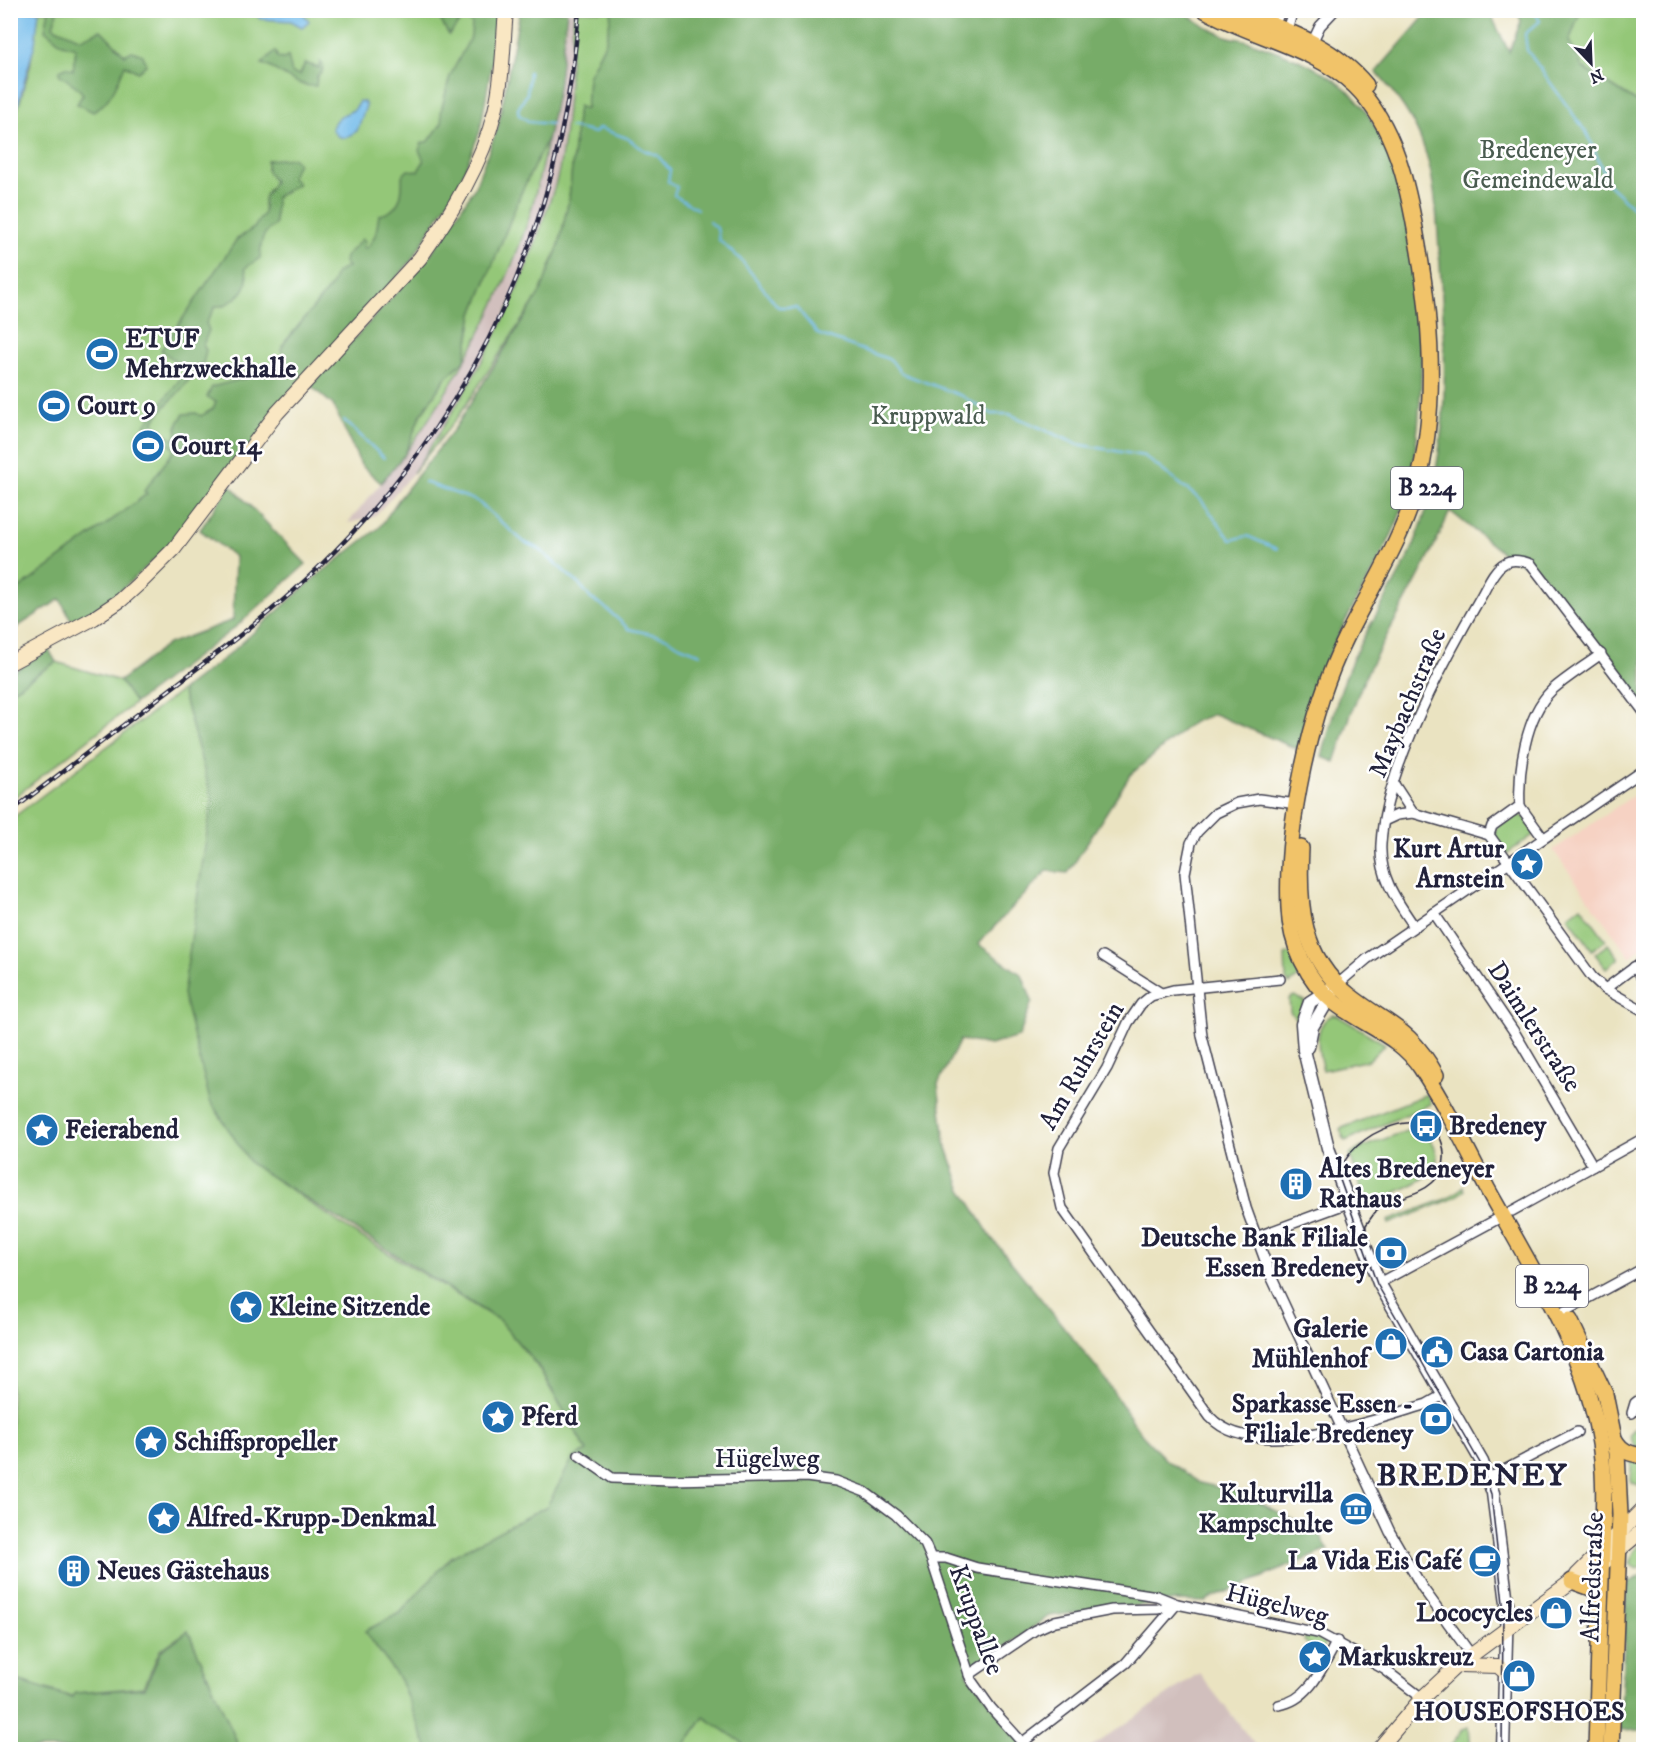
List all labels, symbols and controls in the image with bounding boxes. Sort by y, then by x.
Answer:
north arrow [1561,33,1621,93]
text: N [1587,64,1606,88]
park label: Bredeneyer Gemeindewald [1462,134,1614,197]
place label: ETUF Mehrzweckhalle [125,323,296,386]
sports icon: ETUF Mehrzweckhalle [84,336,120,372]
sports icon: Court 9 [36,388,72,424]
place label: Court 9 [77,390,156,423]
park label: Kruppwald [870,400,986,433]
sports icon: Court 14 [130,428,166,464]
place label: Court 14 [171,430,263,463]
road number: B 224 [1391,467,1463,509]
street label: Maybachstraße [1362,623,1454,783]
place label: Kurt Artur Arnstein [1393,833,1504,896]
place icon: Kurt Artur Arnstein [1509,846,1545,882]
street label: Daimlerstraße [1480,956,1588,1098]
street label: Am Ruhrstein [1032,996,1132,1136]
bus stop icon: Bredeney [1408,1108,1444,1144]
place label: Bredeney [1449,1110,1547,1143]
place icon: Feierabend [24,1112,60,1148]
place label: Feierabend [65,1114,180,1147]
place label: Altes Bredeneyer Rathaus [1318,1153,1494,1216]
building icon: Altes Bredeneyer Rathaus [1278,1166,1314,1202]
place label: Deutsche Bank Filiale Essen Bredeney [1141,1222,1369,1285]
bank icon: Deutsche Bank Filiale Essen Bredeney [1373,1235,1409,1271]
road number: B 224 [1516,1265,1588,1307]
place icon: Kleine Sitzende [228,1289,264,1325]
place label: Kleine Sitzende [269,1291,430,1324]
place label: Galerie Mühlenhof [1252,1313,1373,1376]
shop icon: Galerie Mühlenhof [1373,1326,1409,1362]
public building icon: Casa Cartonia [1419,1334,1455,1370]
place label: Casa Cartonia [1460,1336,1605,1369]
place label: Sparkasse Essen - Filiale Bredeney [1232,1388,1414,1451]
place icon: Pferd [480,1399,516,1435]
place label: Pferd [521,1401,579,1434]
bank icon: Sparkasse Essen - Filiale Bredeney [1418,1401,1454,1437]
place icon: Schiffspropeller [133,1424,169,1460]
place label: Schiffspropeller [174,1426,338,1459]
street label: Hügelweg [714,1443,820,1476]
district label: BREDENEY [1376,1456,1568,1496]
place label: Kulturvilla Kampschulte [1198,1478,1334,1541]
museum icon: Kulturvilla Kampschulte [1338,1491,1374,1527]
place icon: Alfred-Krupp-Denkmal [146,1500,182,1536]
place label: Alfred-Krupp-Denkmal [186,1502,437,1535]
street label: Alfredstraße [1574,1511,1612,1643]
cafe icon: La Vida Eis Café [1467,1543,1503,1579]
place label: La Vida Eis Café [1287,1545,1463,1578]
building icon: Neues Gästehaus [56,1553,92,1589]
place label: Neues Gästehaus [97,1555,269,1588]
street label: Kruppallee [941,1560,1011,1680]
street label: Hügelweg [1222,1576,1332,1634]
shop icon: Lococycles [1538,1595,1574,1631]
place label: Lococycles [1416,1597,1533,1630]
place icon: Markuskreuz [1297,1639,1333,1675]
place label: Markuskreuz [1338,1641,1474,1674]
shop icon: HOUSEOFSHOES [1501,1658,1537,1694]
place label: HOUSEOFSHOES [1413,1696,1625,1729]

